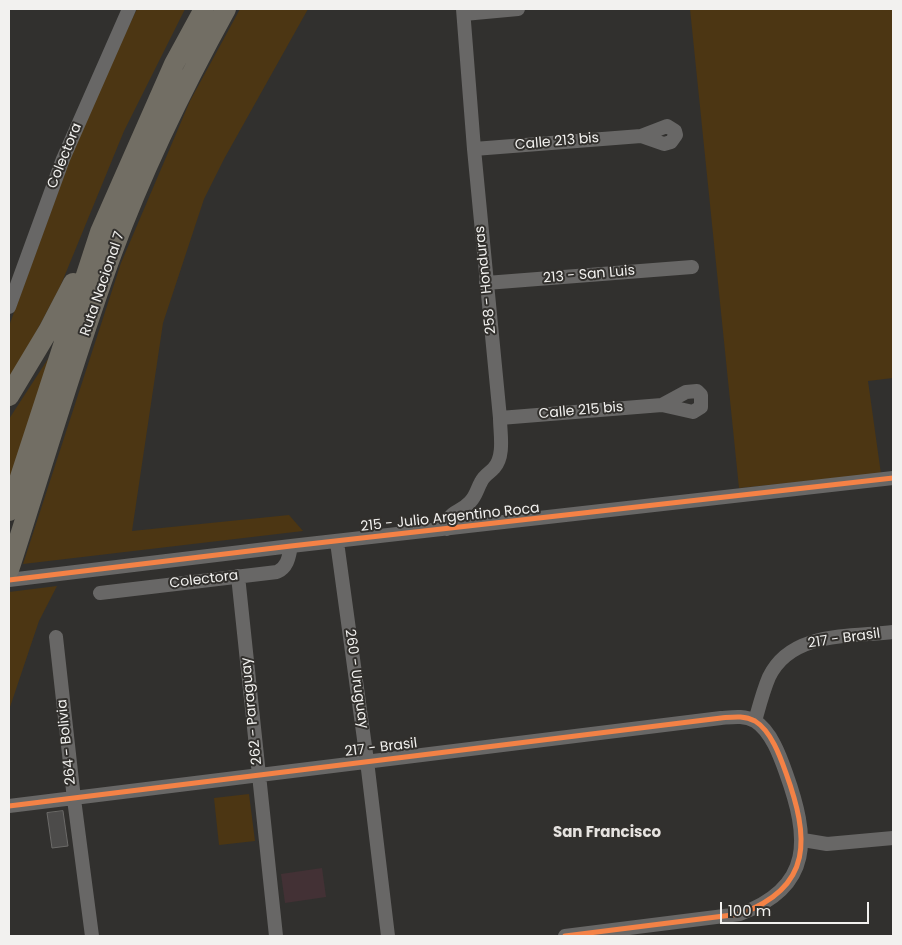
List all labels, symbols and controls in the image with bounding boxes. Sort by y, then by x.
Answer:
street label: Colectora [44,121,86,191]
street label: Calle 213 bis [514,130,600,154]
street label: 258 - Honduras [472,225,500,335]
street label: Ruta Nacional 7 [77,230,129,338]
street label: 213 - San Luis [542,263,636,287]
street label: Calle 215 bis [538,399,624,423]
street label: 215 - Julio Argentino Roca [360,500,540,536]
street label: Colectora [169,567,239,593]
street label: 217 - Brasil [807,626,881,652]
street label: 260 - Uruguay [341,628,371,730]
street label: 262 - Paraguay [238,656,266,766]
street label: 264 - Bolivia [54,698,80,786]
street label: 217 - Brasil [344,735,418,761]
district label: San Francisco [553,824,661,842]
scale bar [722,892,871,924]
text: 100 m [728,900,771,921]

